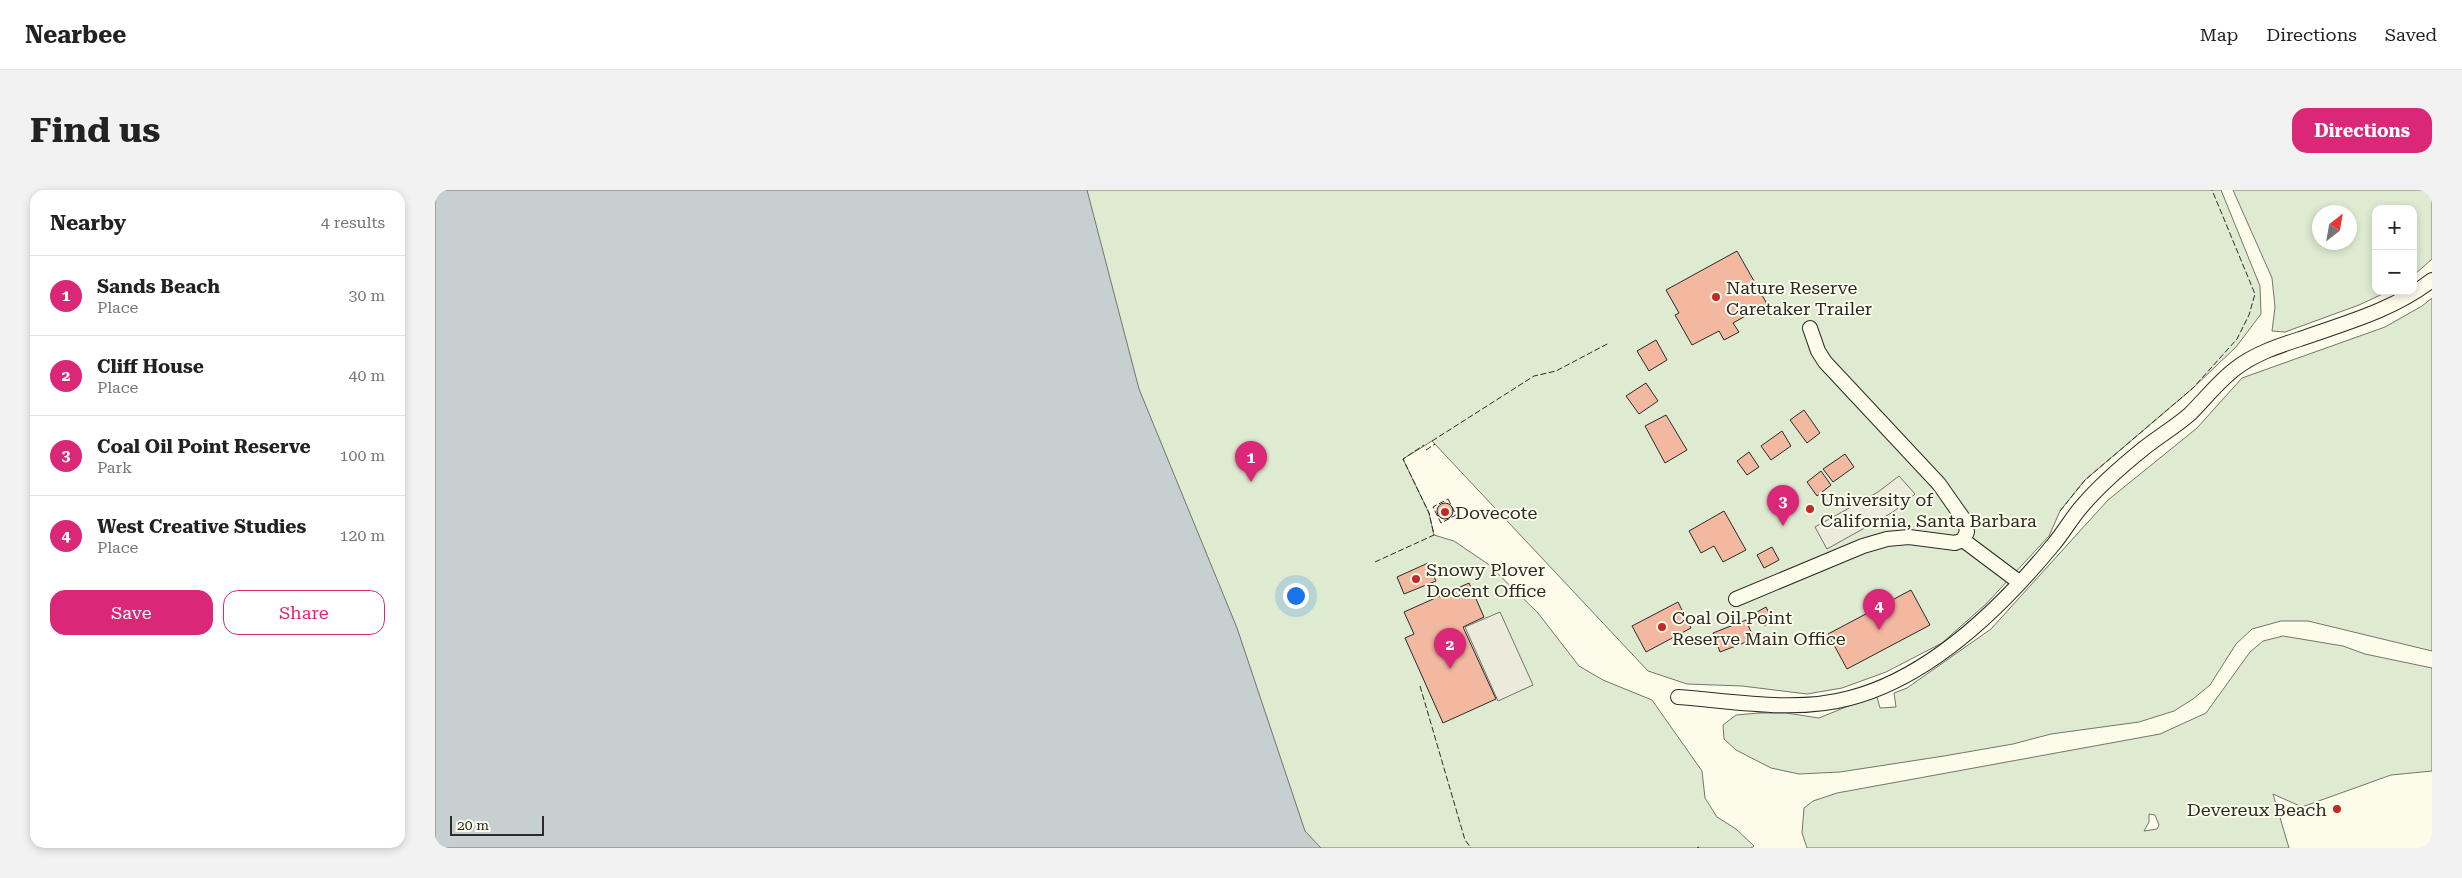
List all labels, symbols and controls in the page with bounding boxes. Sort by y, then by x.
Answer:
text: Nearbee [25,21,126,49]
text: Map [2200,24,2238,45]
text: Directions [2266,24,2357,45]
text: Saved [2385,24,2437,45]
button: Directions [2292,108,2432,153]
text: Find us [30,110,160,151]
north arrow [2312,205,2357,250]
map controls [2372,205,2417,295]
button: + [2372,205,2417,250]
text: Nearby [50,211,126,235]
text: 4 results [321,213,385,232]
button: − [2372,250,2417,295]
text: Sands Beach [97,275,220,298]
place label: Nature Reserve Caretaker Trailer [1726,277,1872,319]
text: 1 [62,286,70,305]
text: 30 m [348,286,385,305]
marker: Nature Reserve Caretaker Trailer [1710,291,1722,303]
text: Place [97,298,138,317]
text: Cliff House [97,355,204,378]
text: 2 [62,366,70,385]
text: 40 m [348,366,385,385]
text: Place [97,378,138,397]
text: Coal Oil Point Reserve [97,435,311,458]
pin: 1 [1235,441,1267,482]
text: 3 [62,446,70,465]
text: 100 m [339,446,385,465]
text: Park [97,458,132,477]
pin: 3 [1767,485,1799,526]
place label: University of California, Santa Barbara [1820,489,2037,531]
place label: Dovecote [1455,502,1537,523]
marker: University of California, Santa Barbara [1804,503,1816,515]
marker: Dovecote [1439,506,1451,518]
text: West Creative Studies [97,515,306,538]
text: 4 [62,526,70,545]
text: 120 m [339,526,385,545]
text: Place [97,538,138,557]
place label: Snowy Plover Docent Office [1426,559,1546,601]
marker: Snowy Plover Docent Office [1410,573,1422,585]
your location [1283,583,1309,609]
pin: 4 [1863,589,1895,630]
button: Save [50,590,213,635]
button: Share [223,590,385,635]
place label: Coal Oil Point Reserve Main Office [1672,607,1846,649]
marker: Coal Oil Point Reserve Main Office [1656,621,1668,633]
pin: 2 [1434,628,1466,669]
place label: Devereux Beach [2187,799,2327,820]
marker: Devereux Beach [2331,803,2343,815]
scale bar [450,813,544,836]
text: 20 m [457,817,489,833]

